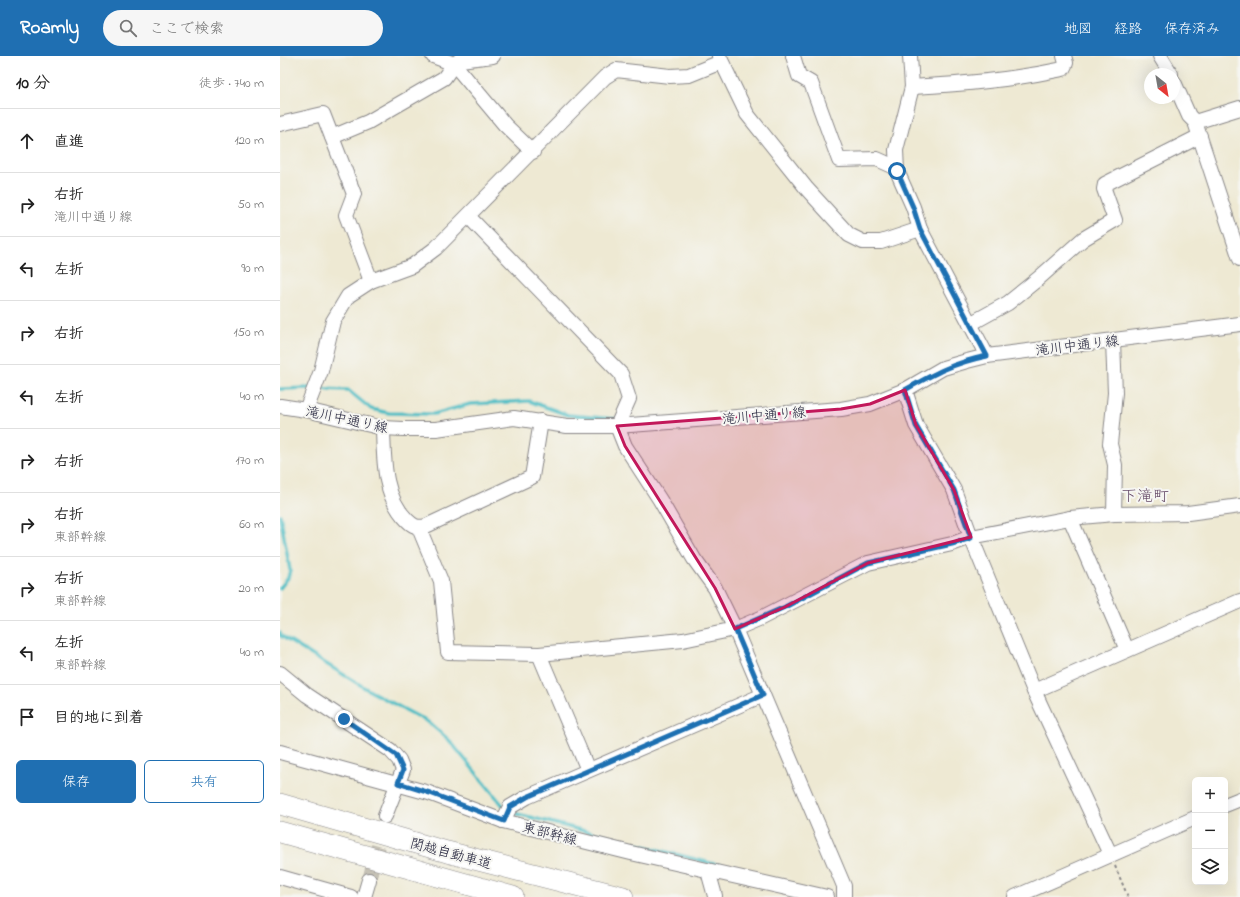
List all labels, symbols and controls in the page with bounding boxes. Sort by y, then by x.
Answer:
search box [103,10,383,46]
text: Roamly [20,15,79,42]
icon: search [117,17,139,39]
text: ここで検索 [149,18,224,40]
text: 地図 [1064,19,1092,40]
text: 経路 [1114,19,1142,40]
text: 保存済み [1164,19,1220,40]
north arrow [1144,68,1180,104]
text: 10 分 [16,71,50,96]
text: 徒歩 · 740 m [199,74,264,93]
icon: ahead [16,130,38,152]
text: 直進 [54,131,84,153]
text: 120 m [234,131,264,150]
route start [888,162,906,180]
text: 右折 [54,184,84,206]
icon: right [16,194,38,216]
text: 50 m [238,195,264,214]
text: 滝川中通り線 [54,208,132,227]
icon: left [16,258,38,280]
text: 左折 [54,259,84,281]
text: 90 m [241,259,264,278]
icon: right [16,322,38,344]
text: 右折 [54,323,84,345]
text: 150 m [233,323,264,342]
street label: 滝川中通り線 [1034,331,1120,362]
icon: left [16,386,38,408]
text: 左折 [54,387,84,409]
text: 40 m [240,387,264,406]
street label: 滝川中通り線 [303,401,390,439]
street label: 滝川中通り線 [721,402,807,431]
icon: right [16,450,38,472]
text: 右折 [54,451,84,473]
text: 170 m [236,451,264,470]
district label: 下滝町 [1121,485,1169,509]
text: 右折 [54,504,84,526]
icon: right [16,514,38,536]
text: 60 m [239,515,264,534]
text: 東部幹線 [54,528,106,547]
text: 右折 [54,568,84,590]
icon: right [16,578,38,600]
text: 20 m [239,579,264,598]
text: 東部幹線 [54,592,106,611]
text: 左折 [54,632,84,654]
icon: left [16,642,38,664]
text: 40 m [240,643,264,662]
text: 東部幹線 [54,656,106,675]
icon: arrive [16,706,38,728]
text: 目的地に到着 [54,707,144,729]
route end [335,710,353,728]
button: 保存 [16,760,136,803]
button: 共有 [144,760,264,803]
map controls [1192,777,1228,885]
button: + [1192,777,1228,813]
button: − [1192,813,1228,849]
street label: 東部幹線 [520,817,579,851]
street label: 関越自動車道 [407,833,494,875]
button: layers [1192,849,1228,885]

